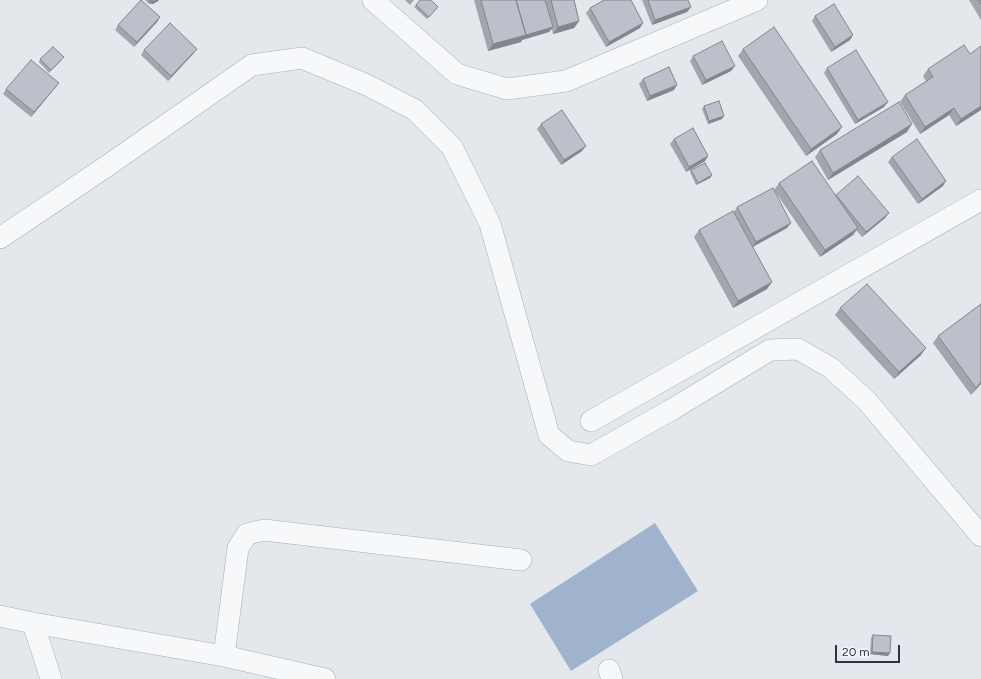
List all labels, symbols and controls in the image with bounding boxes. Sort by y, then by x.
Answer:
scale bar [837,637,902,663]
text: 20 m [842,645,870,659]

